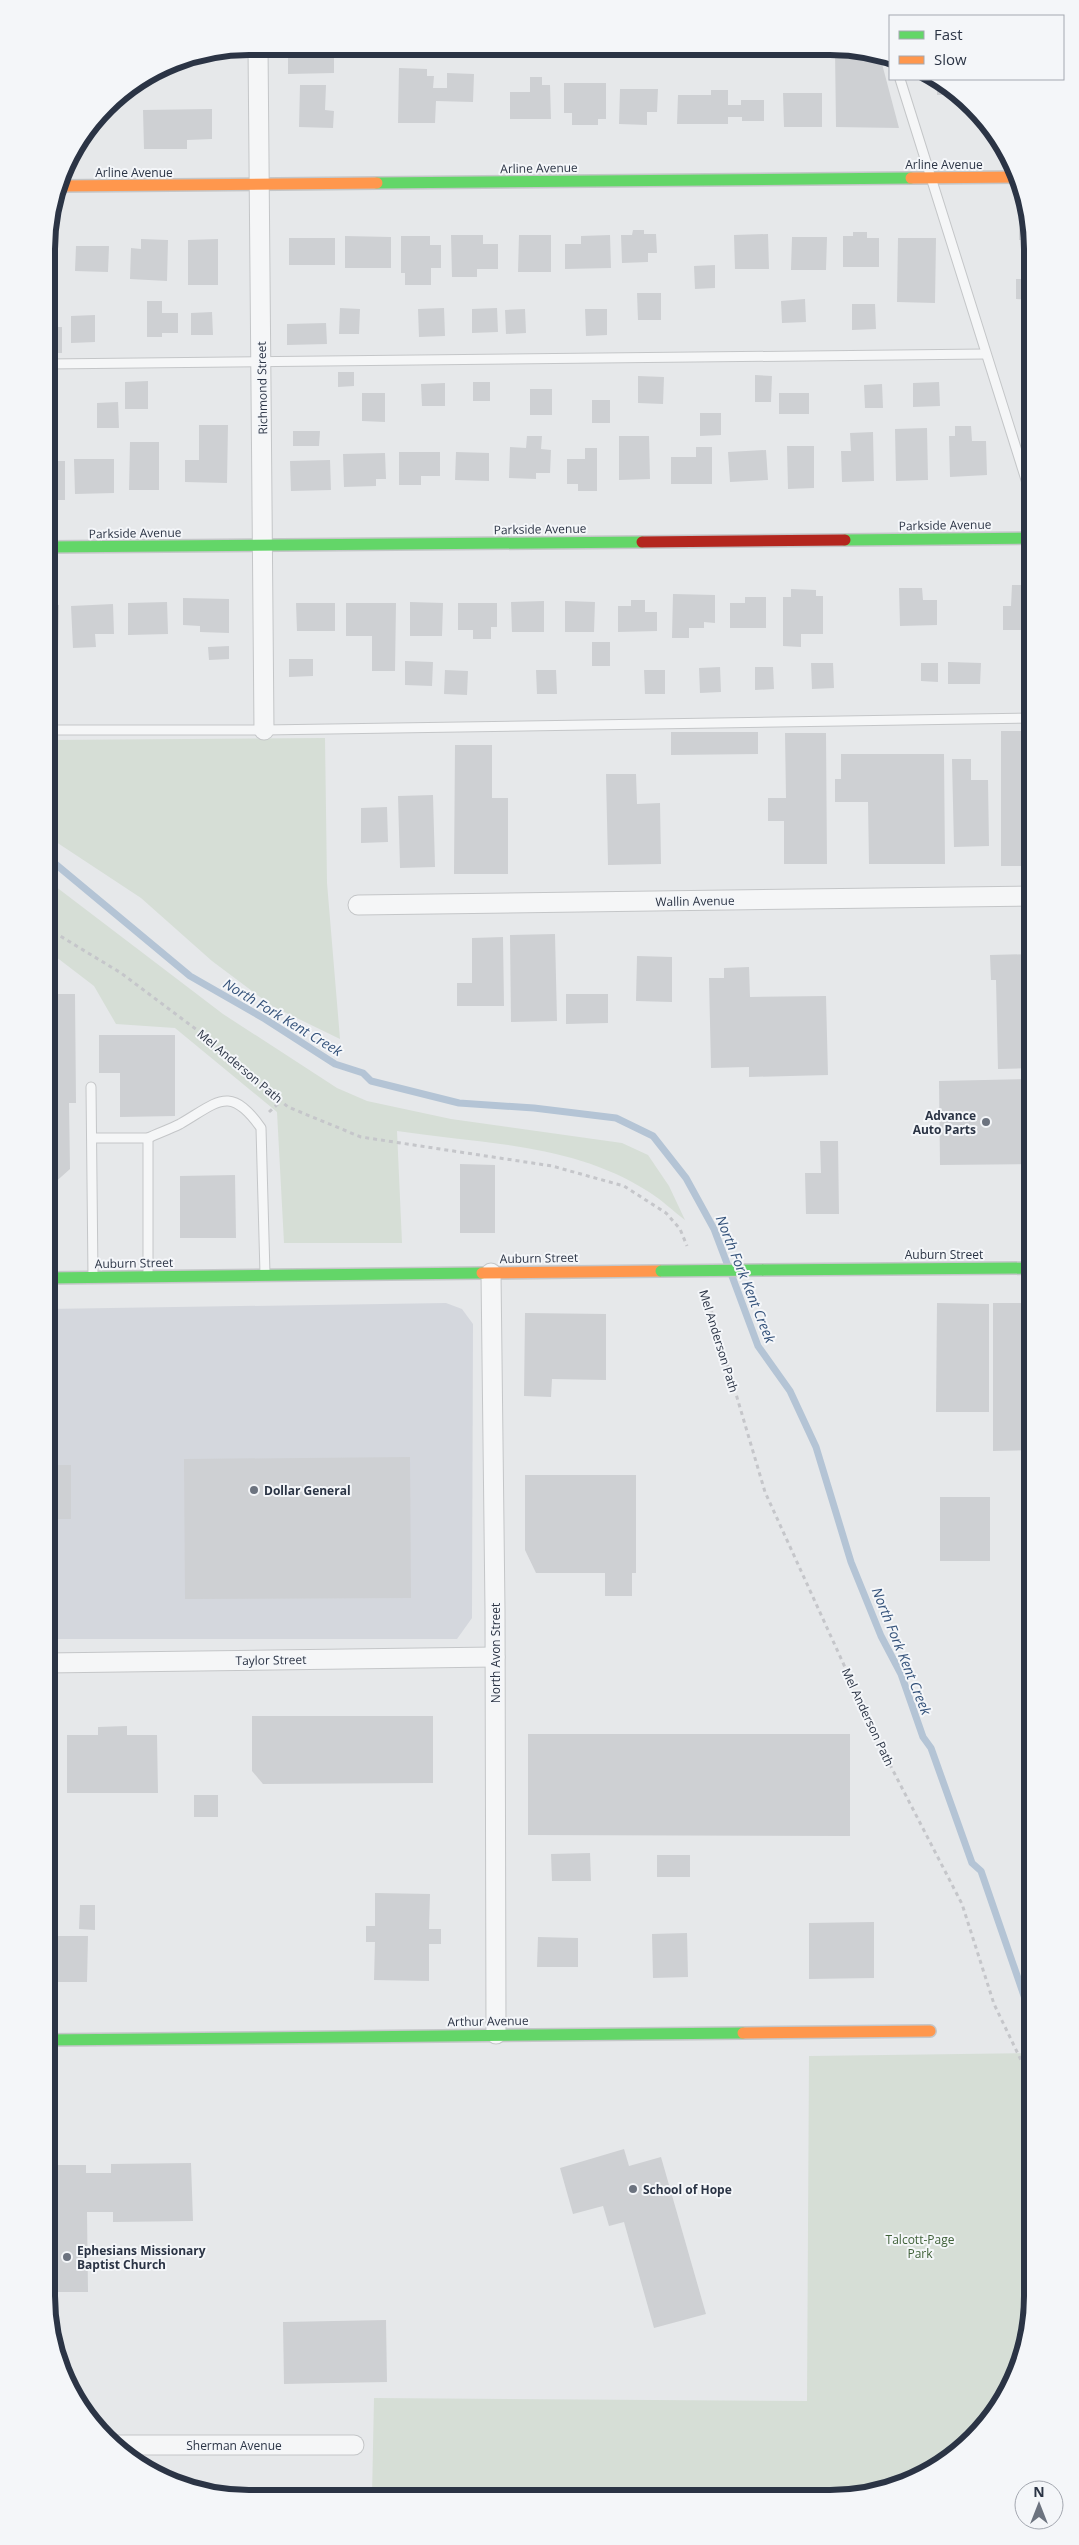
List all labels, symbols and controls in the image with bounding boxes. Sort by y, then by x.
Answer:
legend [889,15,1064,80]
text: Fast [934,24,963,44]
text: Slow [934,49,967,69]
street label: Arline Avenue [905,156,983,173]
street label: Arline Avenue [500,159,578,177]
street label: Arline Avenue [95,164,173,181]
street label: Richmond Street [253,341,271,435]
street label: Parkside Avenue [898,516,992,534]
street label: Parkside Avenue [493,520,587,538]
street label: Parkside Avenue [88,524,182,542]
street label: Wallin Avenue [655,892,735,910]
water label: North Fork Kent Creek [220,974,347,1061]
street label: Mel Anderson Path [194,1025,286,1107]
place label: Advance Auto Parts [913,1107,976,1138]
marker: Advance Auto Parts [980,1116,992,1128]
water label: North Fork Kent Creek [712,1212,781,1347]
street label: Auburn Street [905,1246,983,1263]
street label: Auburn Street [500,1249,578,1267]
street label: Auburn Street [95,1254,173,1272]
street label: Mel Anderson Path [695,1288,743,1394]
place label: Dollar General [264,1482,351,1499]
marker: Dollar General [248,1484,260,1496]
water label: North Fork Kent Creek [868,1584,937,1719]
street label: North Avon Street [487,1603,504,1703]
street label: Taylor Street [235,1651,307,1669]
street label: Mel Anderson Path [838,1665,898,1769]
street label: Arthur Avenue [447,2012,529,2030]
place label: School of Hope [643,2181,732,2198]
marker: School of Hope [627,2183,639,2195]
park label: Talcott-Page Park [886,2231,955,2262]
place label: Ephesians Missionary Baptist Church [77,2242,206,2273]
marker: Ephesians Missionary Baptist Church [61,2251,73,2263]
street label: Sherman Avenue [186,2437,282,2454]
north arrow [1014,2480,1064,2530]
text: N [1033,2482,1045,2501]

